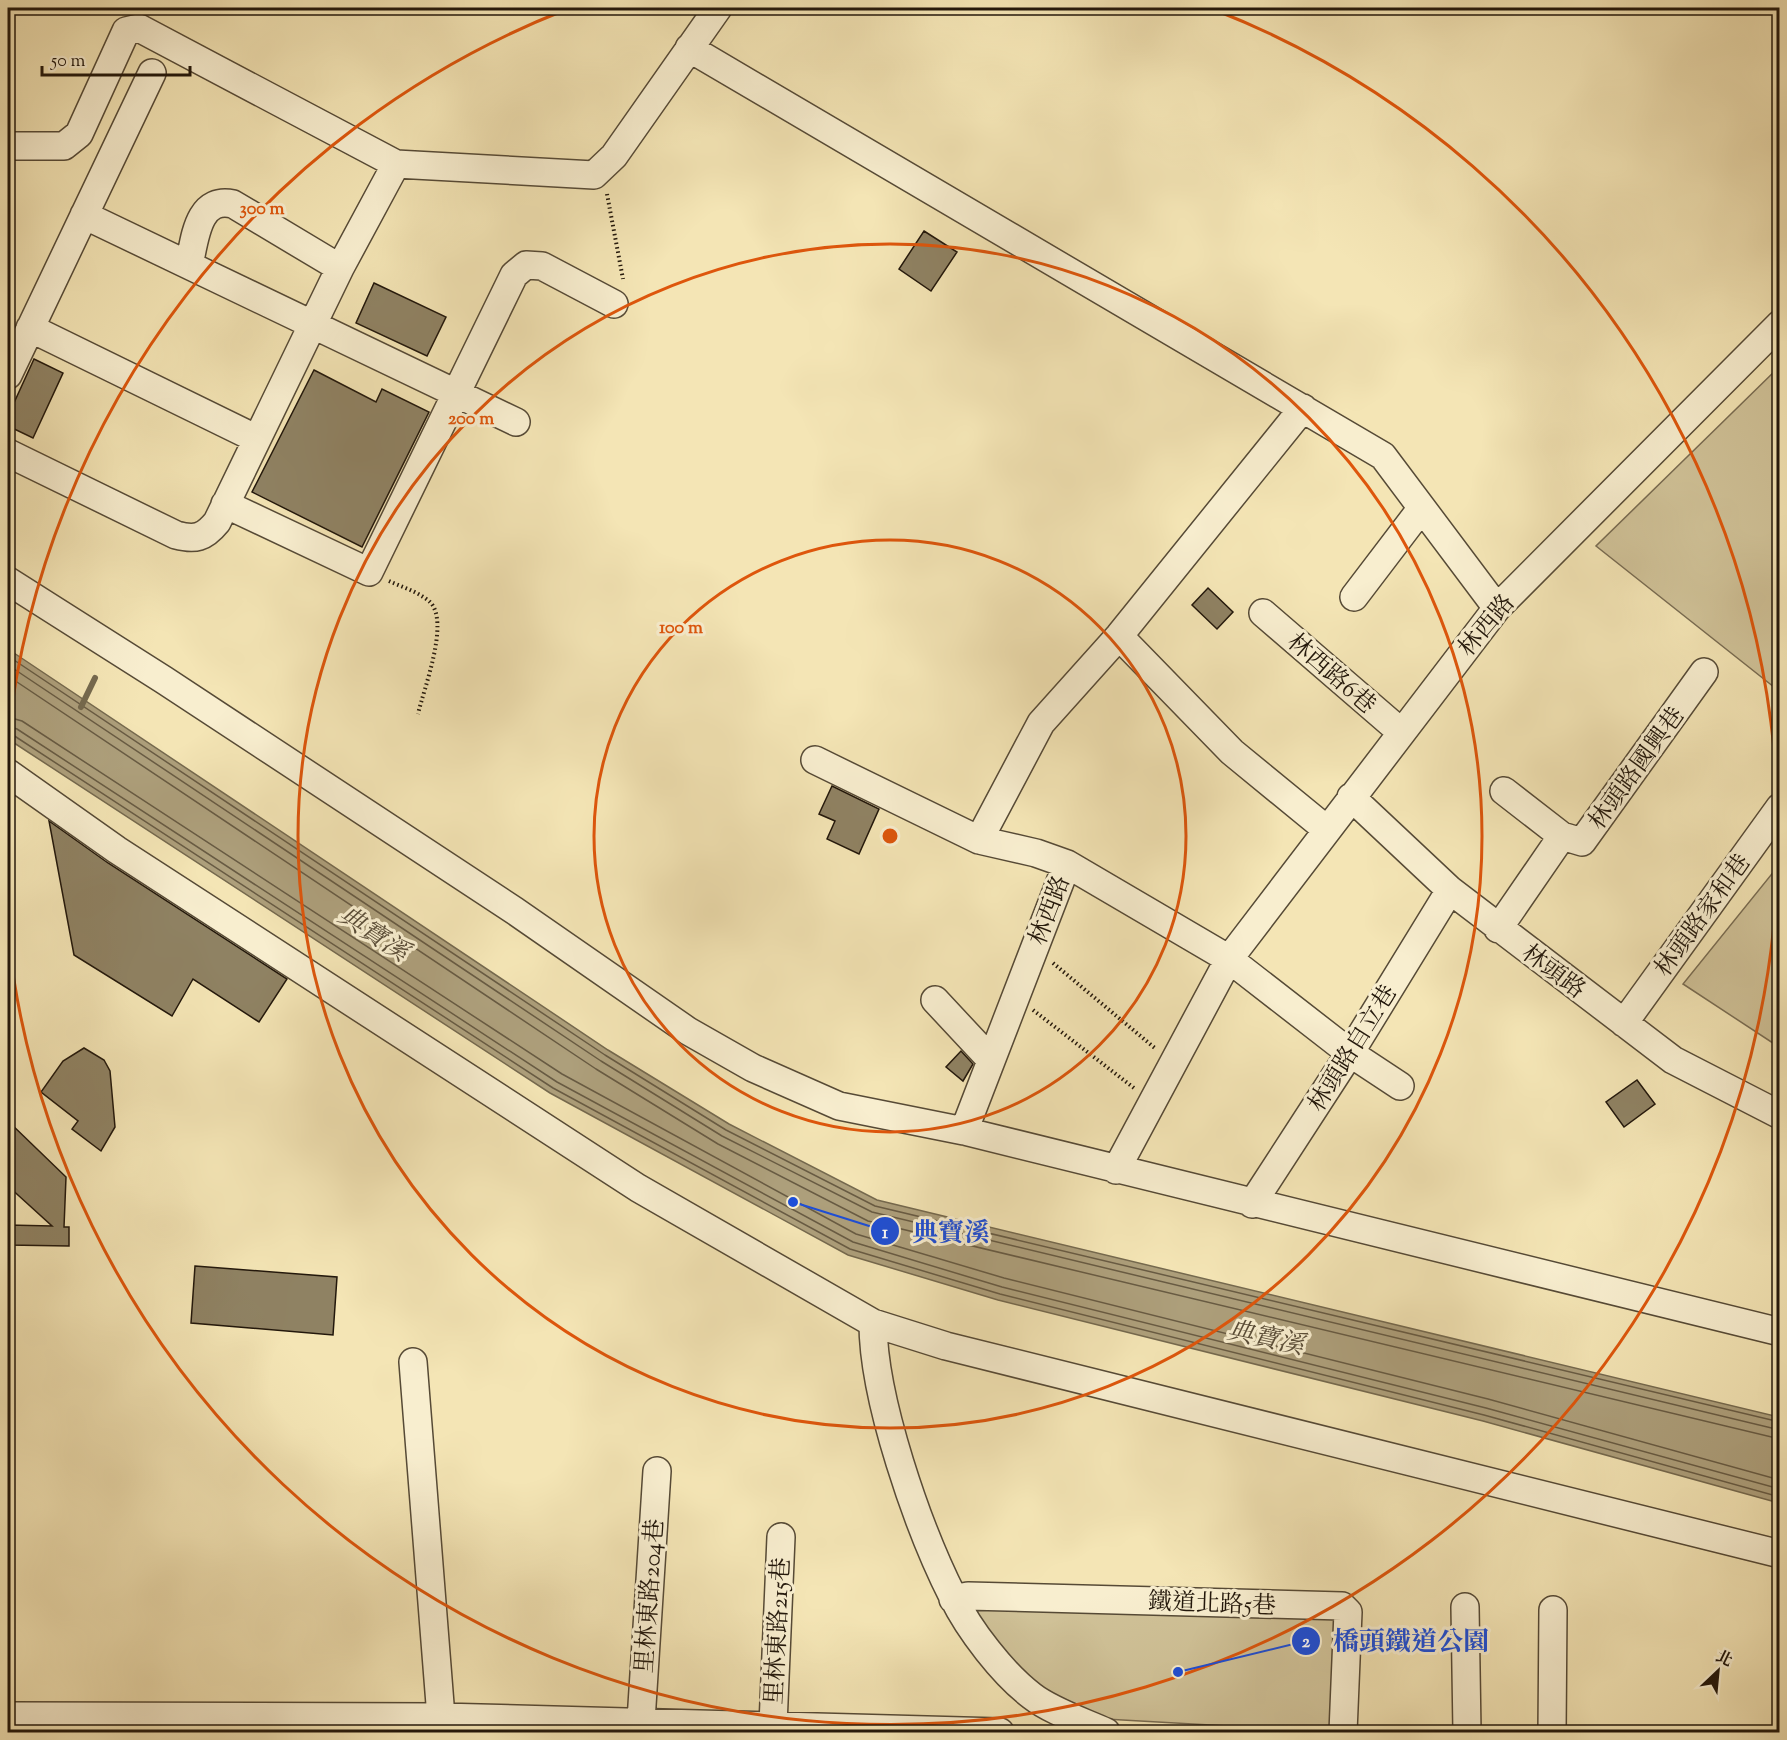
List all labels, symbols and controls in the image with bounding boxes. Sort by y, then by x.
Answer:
scale bar [42,39,190,77]
text: 50 m [50,49,86,75]
text: 300 m [240,197,285,223]
text: 200 m [448,407,494,433]
street label: 林西路 [1451,588,1524,665]
text: 100 m [659,616,703,642]
street label: 林西路6巷 [1279,626,1383,723]
street label: 林頭路國興巷 [1582,701,1694,837]
centre of rings [880,826,900,846]
street label: 林頭路家和巷 [1648,848,1760,984]
street label: 林西路 [1022,871,1080,950]
water label: 典寶溪 [330,898,418,973]
street label: 林頭路 [1514,937,1592,1008]
street label: 林頭路自立巷 [1301,979,1406,1119]
callout: 典寶溪 [870,1209,1002,1253]
text: 典寶溪 [912,1216,990,1253]
text: 1 [882,1221,889,1247]
water label: 典寶溪 [1223,1313,1310,1366]
street label: 里林東路204巷 [629,1518,673,1675]
street label: 里林東路215巷 [758,1557,800,1706]
street label: 鐵道北路5巷 [1147,1586,1277,1624]
callout: 橋頭鐵道公園 [1291,1619,1501,1663]
text: 橋頭鐵道公園 [1333,1625,1489,1662]
text: 2 [1302,1630,1311,1656]
north arrow [1688,1641,1748,1701]
text: 北 [1711,1646,1736,1674]

